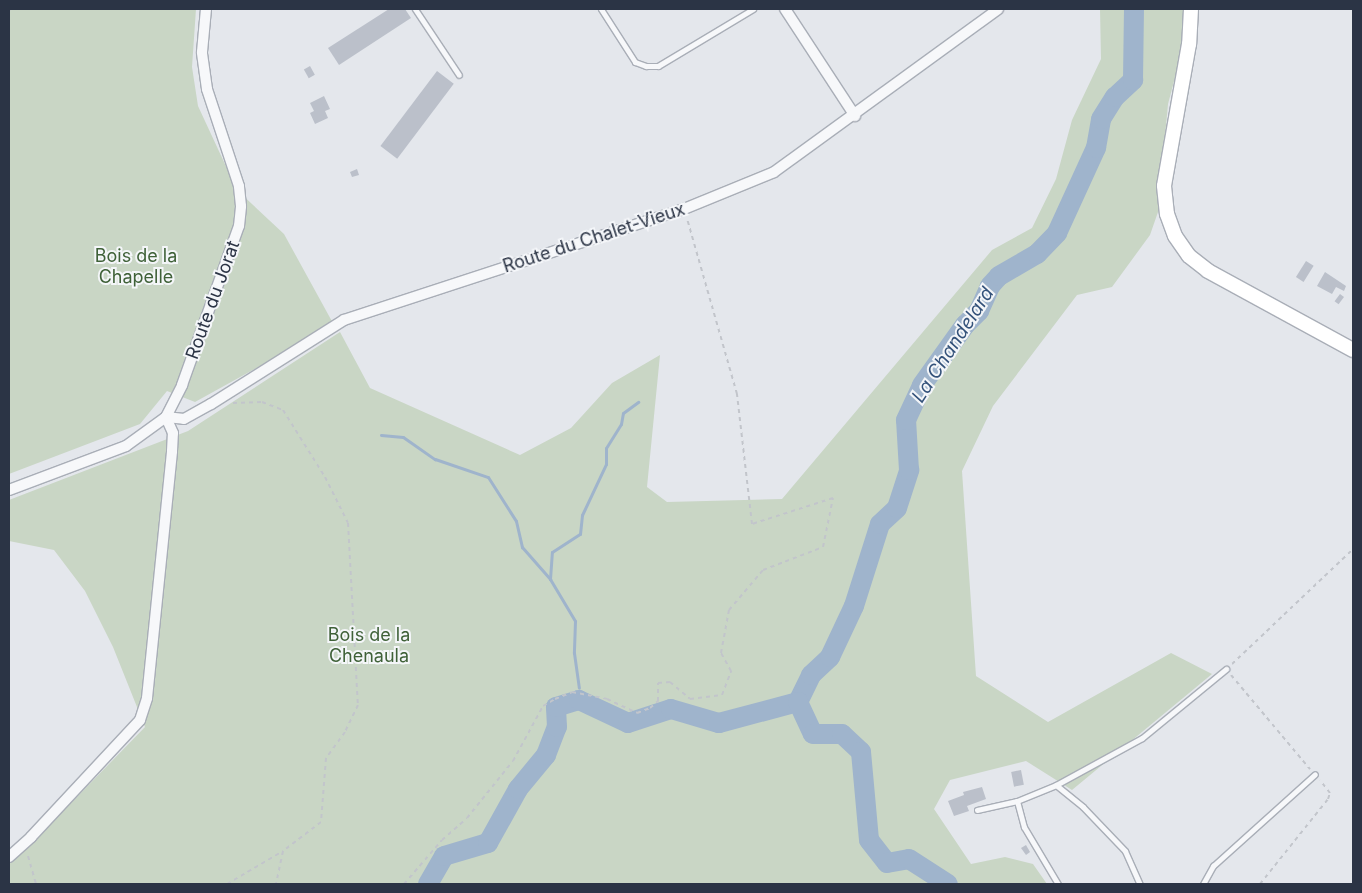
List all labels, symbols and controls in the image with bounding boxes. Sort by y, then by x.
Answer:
street label: Route du Chalet-Vieux [500,198,688,278]
street label: Route du Jorat [182,238,244,362]
park label: Bois de la Chapelle [95,246,177,288]
water label: La Chandelard [907,283,999,407]
park label: Bois de la Chenaula [328,625,410,668]

